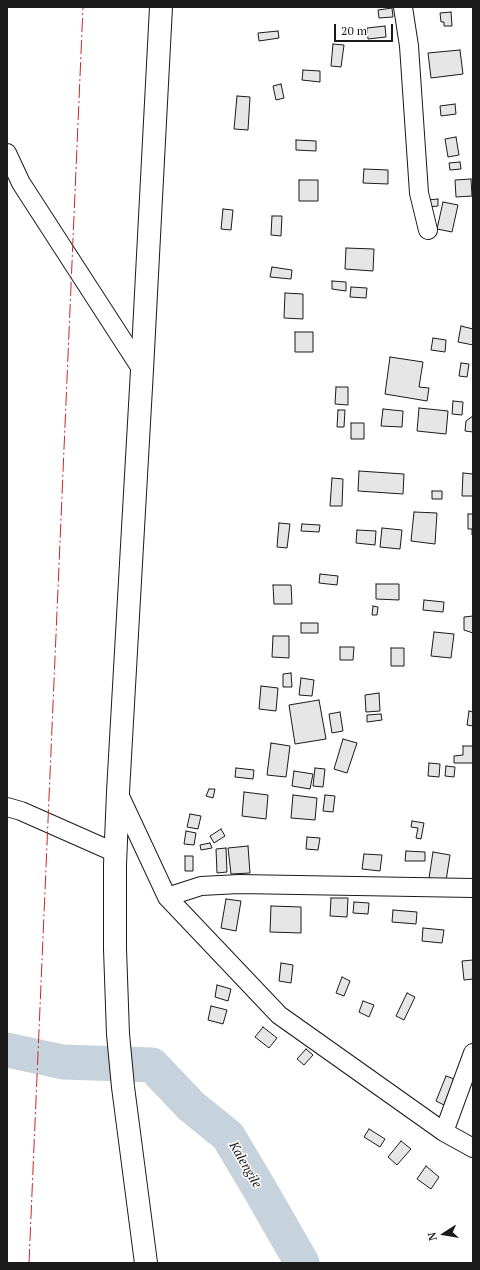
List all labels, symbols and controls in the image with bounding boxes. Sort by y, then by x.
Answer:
scale bar [336,16,395,42]
text: 20 m [341,23,367,38]
water label: Kalengile [225,1139,265,1191]
north arrow [424,1214,464,1254]
text: N [425,1231,440,1242]

